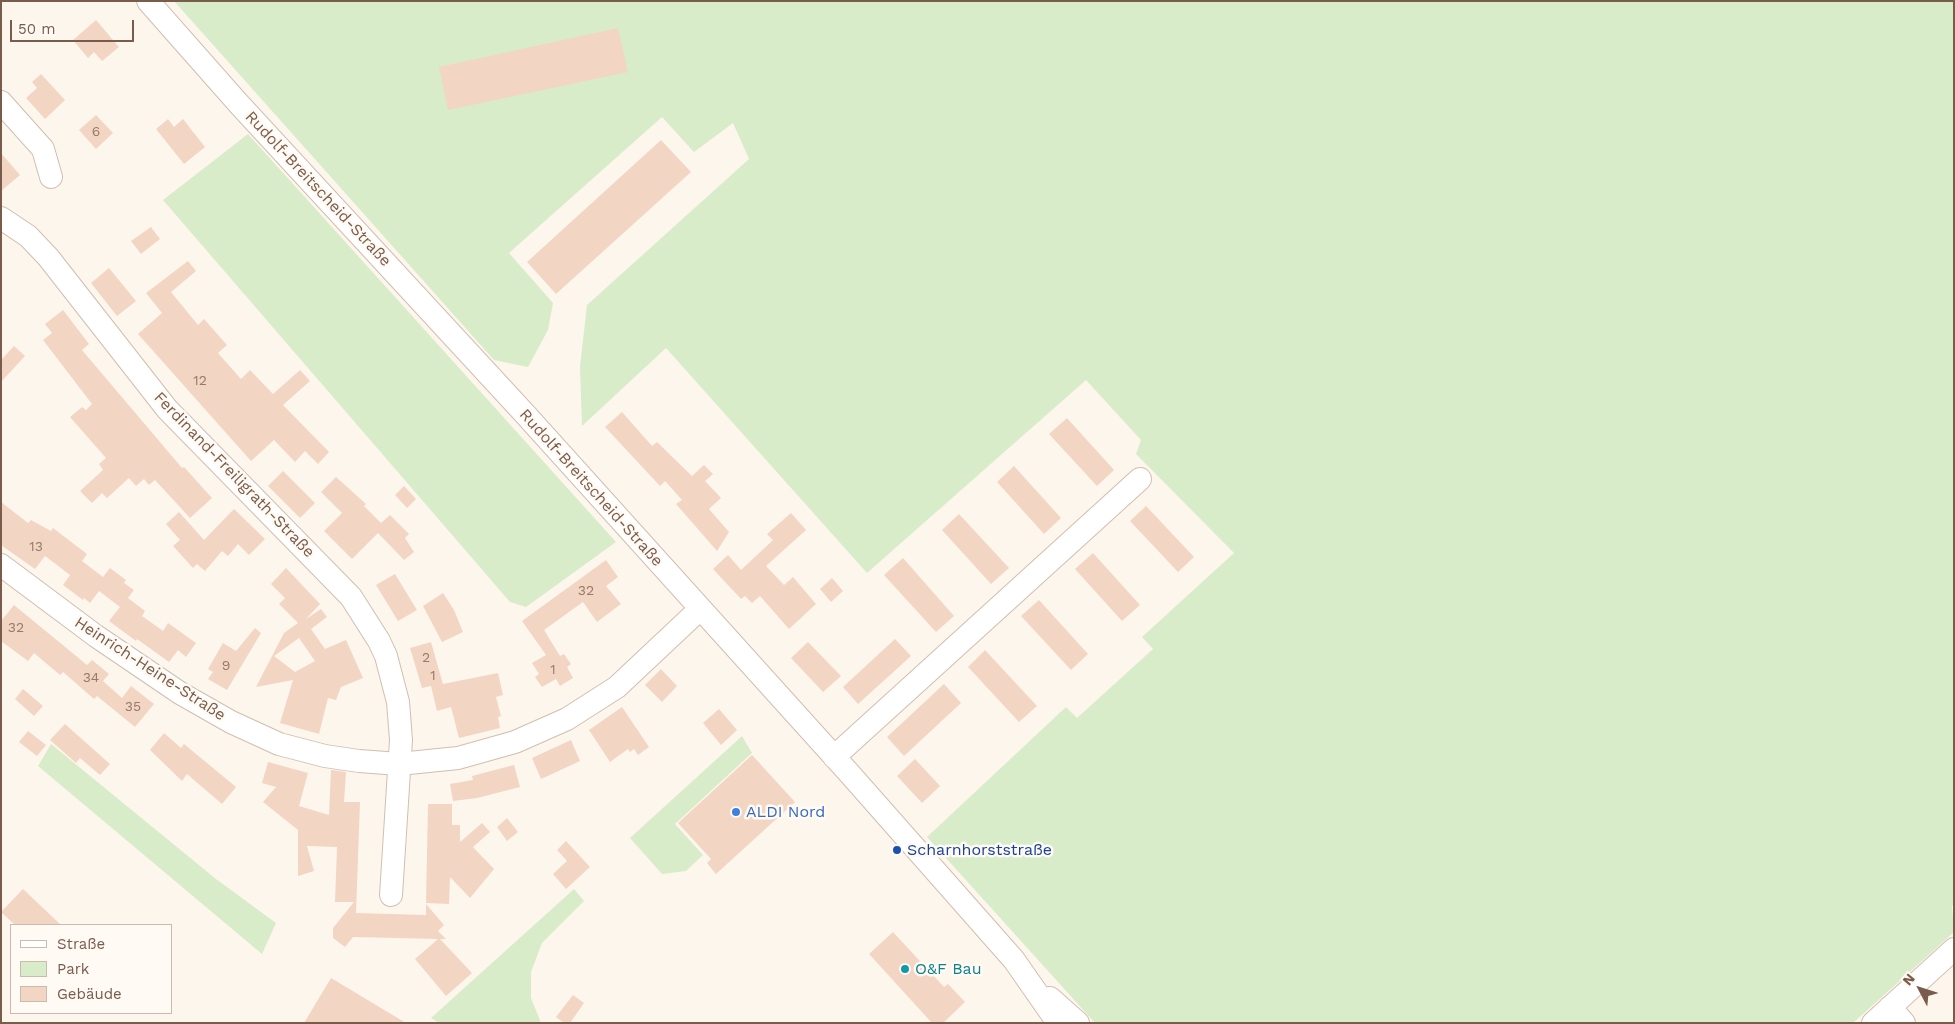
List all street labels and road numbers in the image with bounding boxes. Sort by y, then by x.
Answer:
street label: Rudolf-Breitscheid-Straße [241,107,395,271]
street label: Ferdinand-Freiligrath-Straße [150,388,318,562]
street label: Rudolf-Breitscheid-Straße [515,405,667,571]
street label: Heinrich-Heine-Straße [71,613,229,725]

